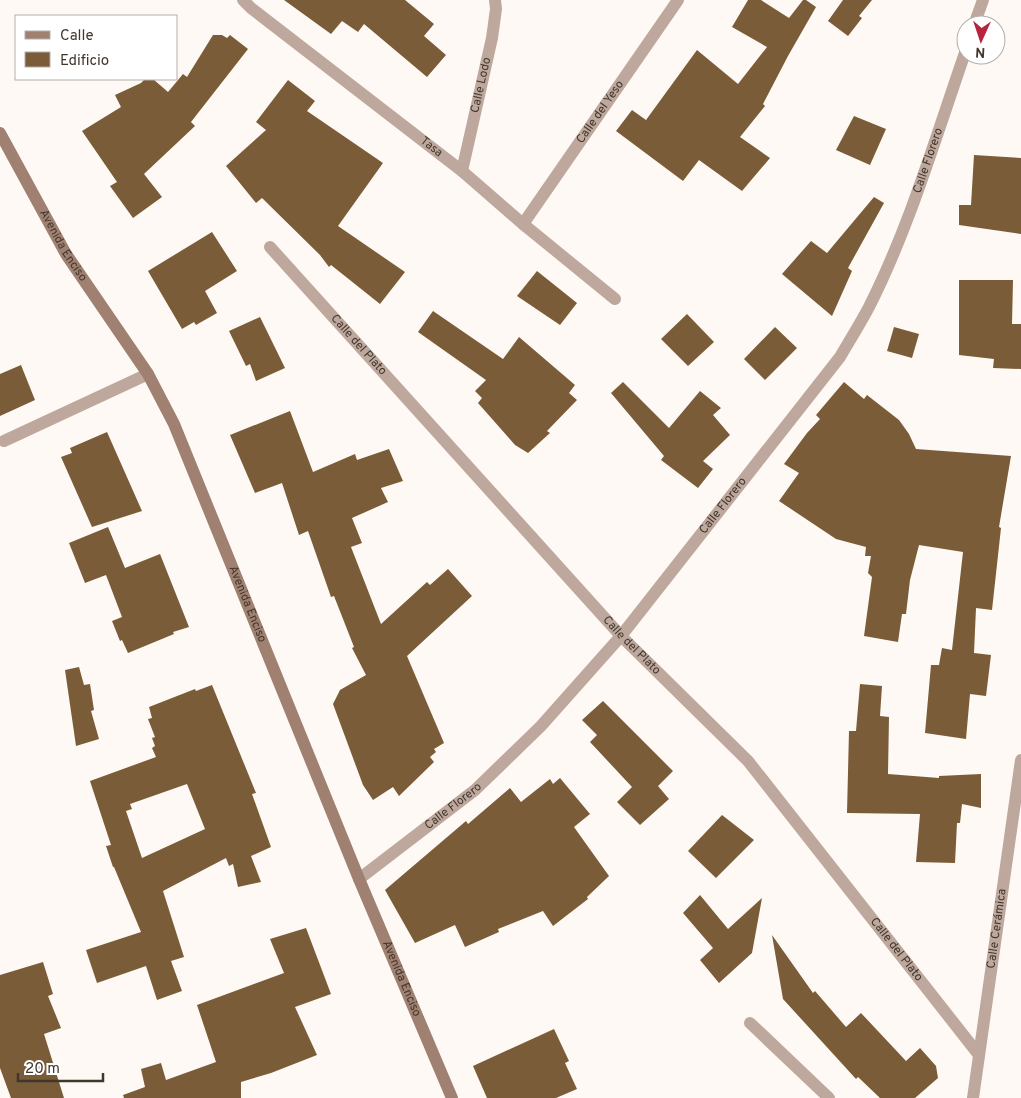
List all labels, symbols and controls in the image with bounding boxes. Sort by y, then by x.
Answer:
legend [15,15,178,80]
north arrow [956,15,1006,65]
text: Calle [60,27,94,46]
text: N [975,43,986,60]
text: Edificio [60,52,109,71]
street label: Calle Lodo [467,55,495,115]
street label: Calle del Yeso [573,77,628,147]
street label: Calle Florero [910,126,947,196]
street label: Tasa [417,133,446,161]
street label: Avenida Enciso [35,207,91,285]
street label: Calle del Plato [327,311,390,379]
street label: Calle Florero [696,474,751,538]
street label: Avenida Enciso [225,563,270,645]
street label: Calle del Plato [599,613,664,679]
street label: Calle Florero [421,779,486,834]
street label: Calle Cerámica [983,888,1011,970]
street label: Calle del Plato [866,914,926,985]
street label: Avenida Enciso [378,938,425,1020]
scale bar [18,1050,102,1082]
text: 20 m [25,1060,60,1079]

